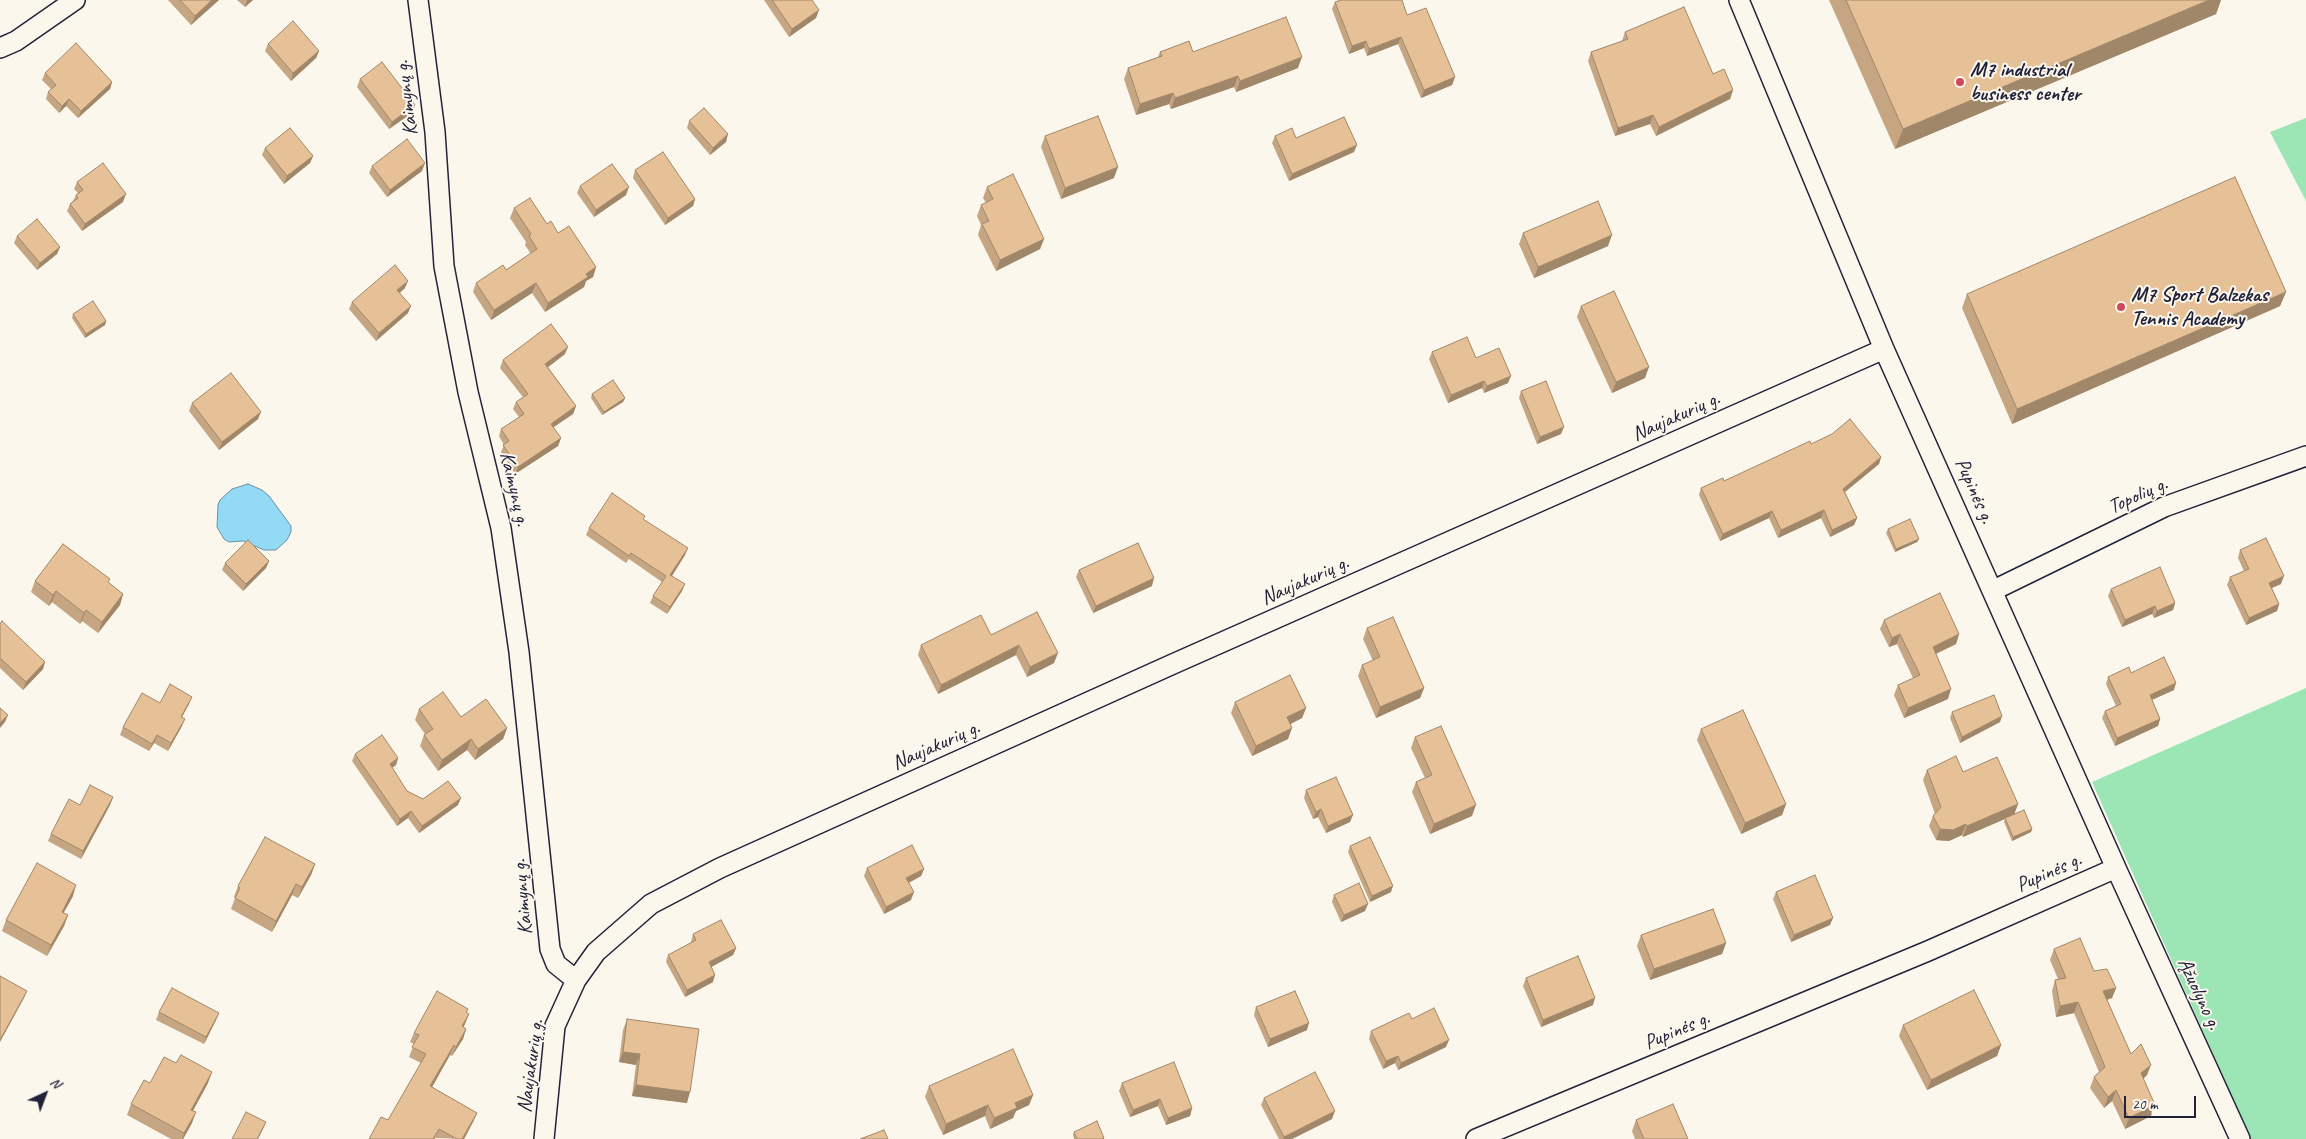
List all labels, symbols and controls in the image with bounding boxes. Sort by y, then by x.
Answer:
place label: M7 industrial business center [1970,57,2081,107]
street label: Kaimynų g. [390,59,424,137]
marker: M7 industrial business center [1954,76,1966,88]
place label: M7 Sport Balzekas Tennis Academy [2131,282,2268,332]
marker: M7 Sport Balzekas Tennis Academy [2115,301,2127,313]
street label: Naujakurių g. [1628,386,1724,448]
street label: Kaimynų g. [493,449,535,529]
street label: Pupinės g. [1948,454,2000,528]
street label: Topolių g. [2104,472,2172,520]
street label: Naujakurių g. [1257,550,1353,612]
street label: Naujakurių g. [888,715,984,777]
street label: Pupinės g. [2012,847,2086,899]
street label: Kaimynų g. [507,858,539,936]
street label: Ąžuolyno g. [2171,954,2227,1034]
street label: Pupinės g. [1640,1006,1714,1056]
street label: Naujakurių g. [512,1018,550,1114]
north arrow [20,1069,70,1119]
text: N [47,1073,65,1092]
scale bar [2126,1086,2198,1118]
text: 20 m [2132,1095,2158,1114]

